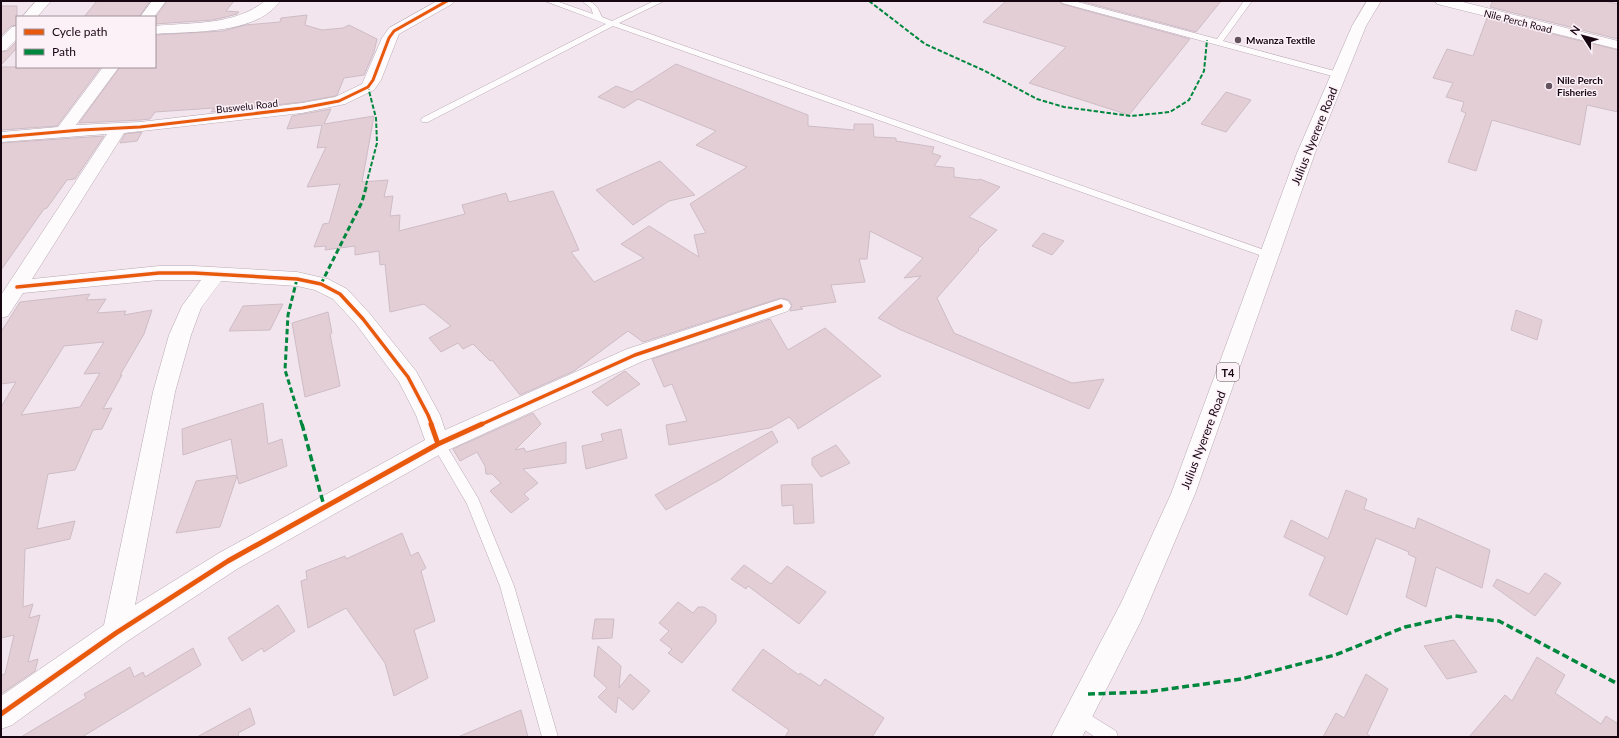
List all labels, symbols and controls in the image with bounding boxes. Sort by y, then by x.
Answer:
street label: Nile Perch Road [1483,7,1553,35]
legend [16,16,156,68]
north arrow [1563,16,1603,56]
text: N [1567,23,1582,37]
text: Cycle path [52,24,107,39]
place label: Mwanza Textile [1246,34,1316,46]
marker: Mwanza Textile [1233,35,1243,45]
text: Path [52,44,76,59]
place label: Nile Perch Fisheries [1557,74,1603,98]
marker: Nile Perch Fisheries [1544,81,1554,91]
street label: Julius Nyerere Road [1288,85,1340,187]
street label: Buswelu Road [216,97,278,115]
road number: T4 [1217,363,1239,381]
street label: Julius Nyerere Road [1177,389,1229,491]

